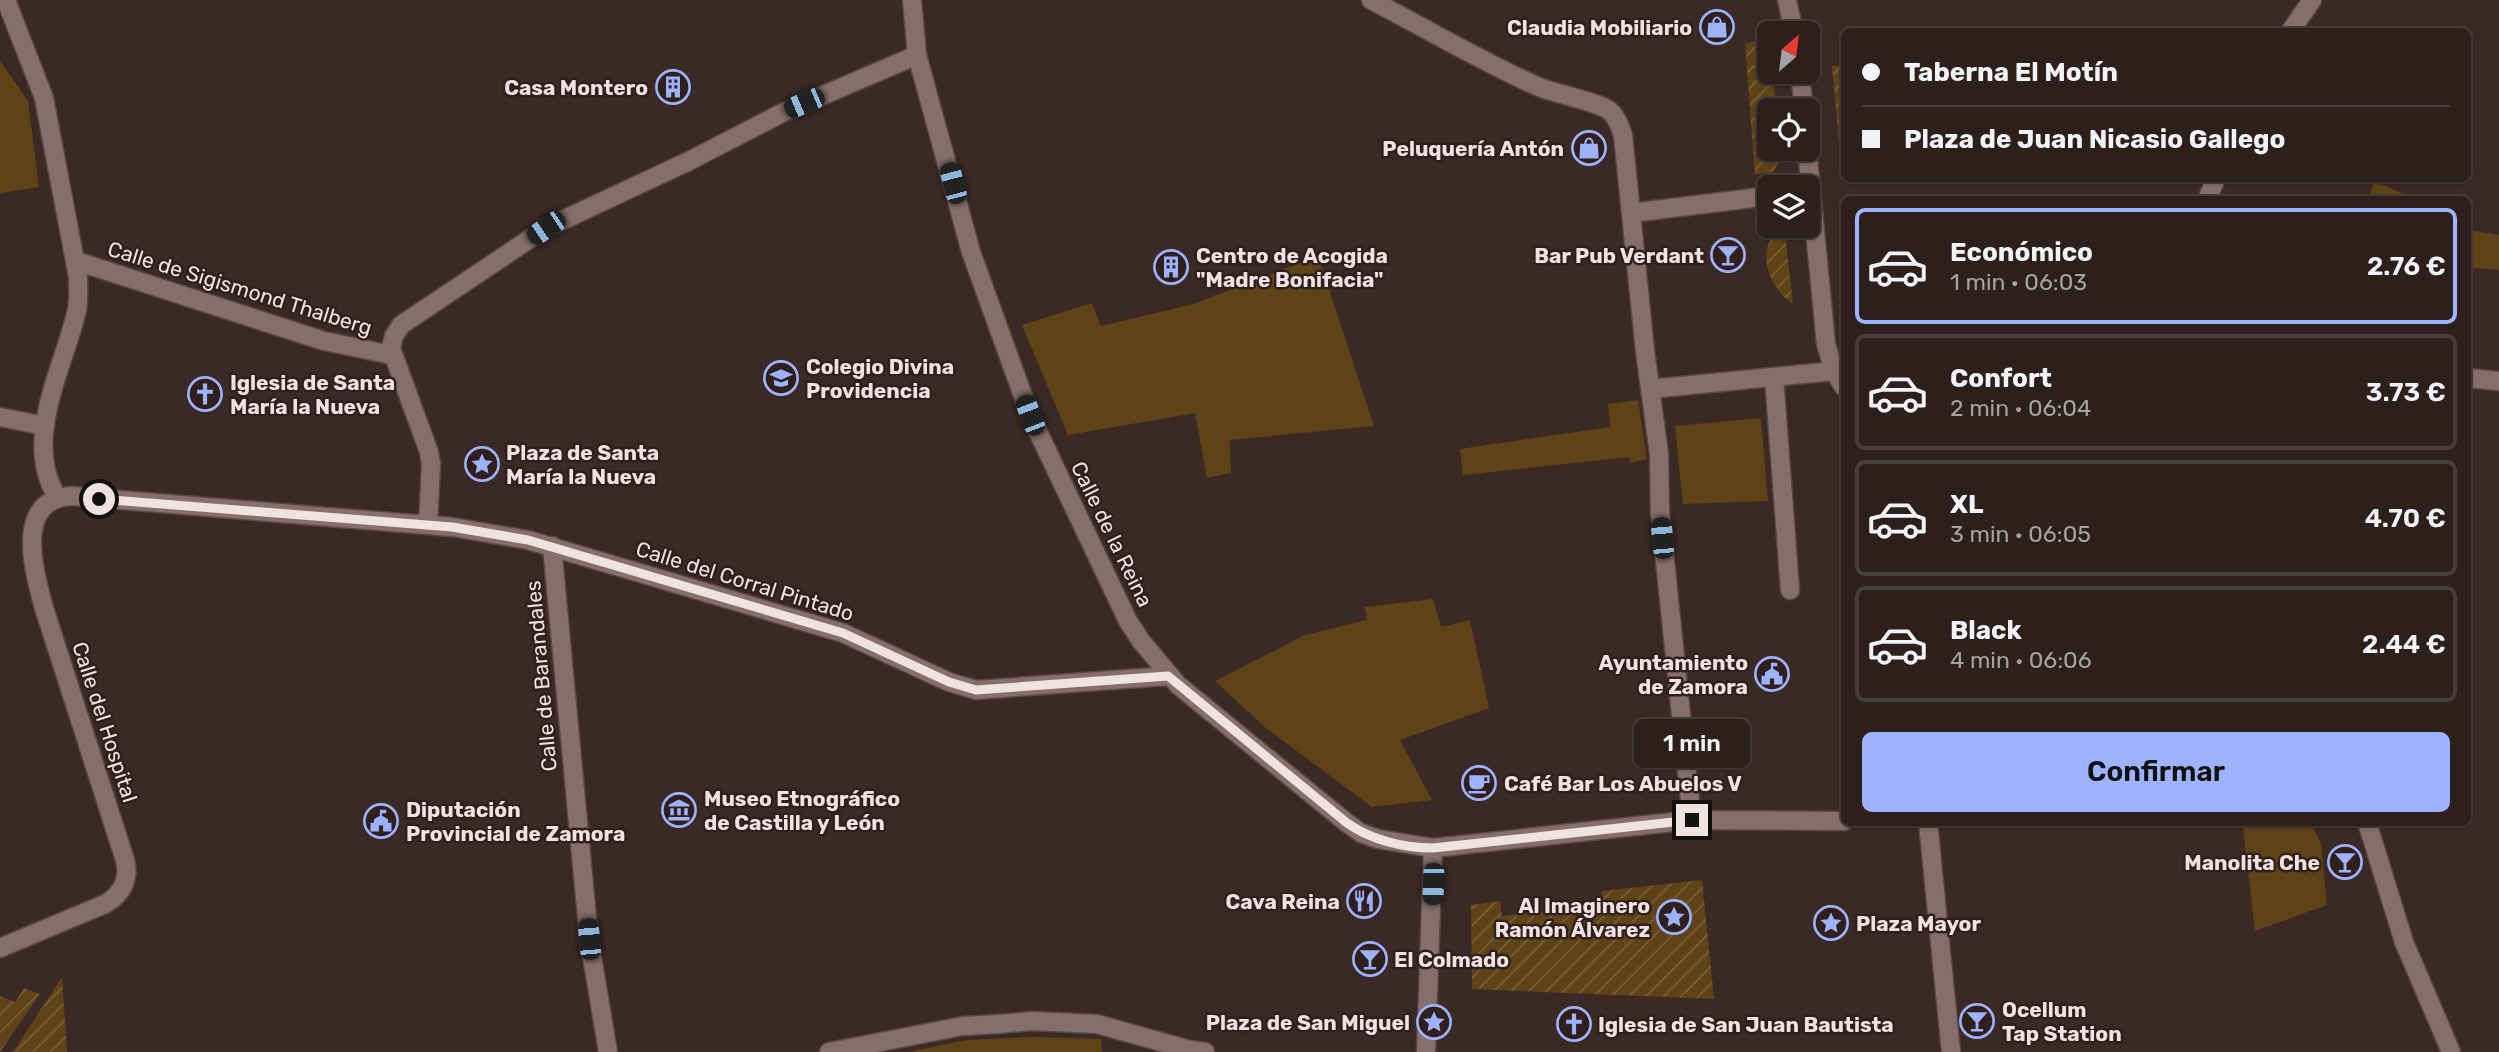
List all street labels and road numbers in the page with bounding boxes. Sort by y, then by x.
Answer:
street label: Calle de Sigismond Thalberg [105,236,375,340]
street label: Calle de la Reina [1066,457,1158,611]
street label: Calle del Corral Pintado [633,536,857,626]
street label: Calle de Barandales [520,580,562,772]
street label: Calle del Hospital [67,639,143,805]

